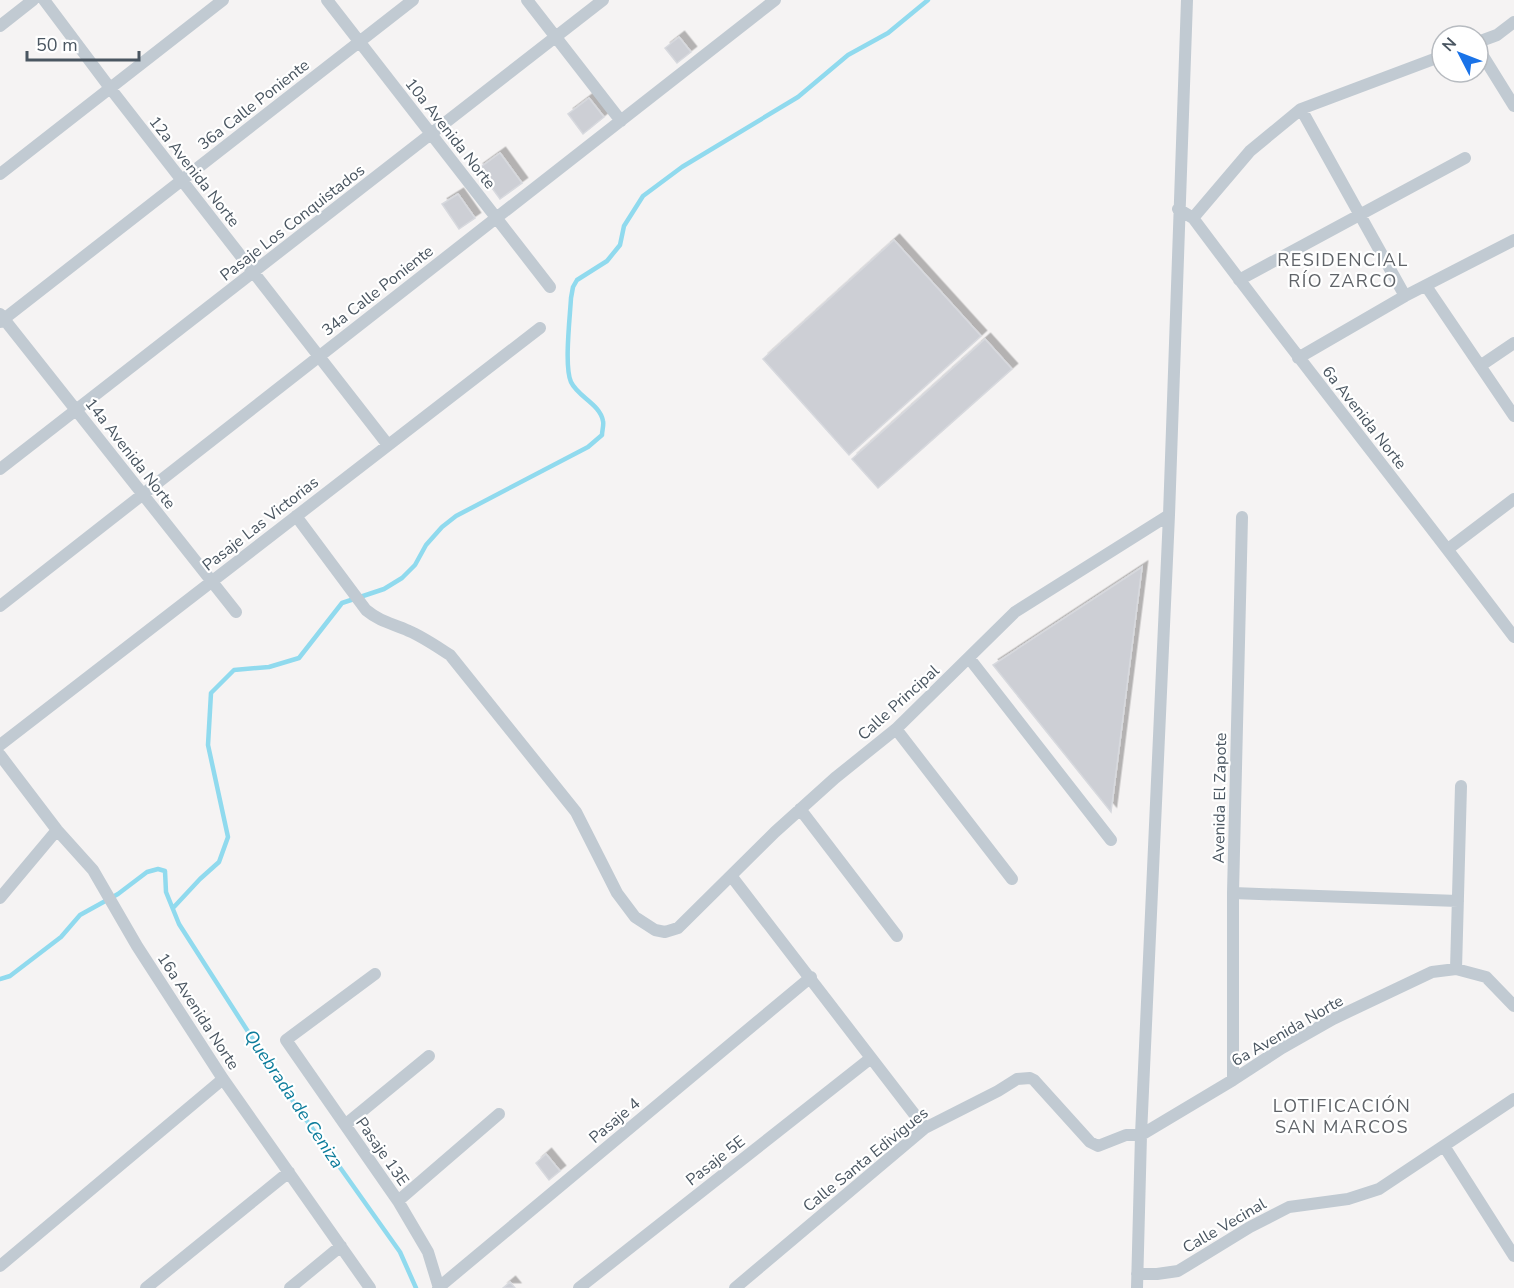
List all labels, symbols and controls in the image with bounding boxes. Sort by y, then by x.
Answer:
scale bar [27,24,140,62]
north arrow [1430,24,1490,84]
text: 50 m [36,33,78,57]
text: N [1437,33,1462,56]
street label: 36a Calle Poniente [193,54,314,155]
street label: 10a Avenida Norte [400,74,501,194]
street label: 12a Avenida Norte [144,112,245,232]
street label: Pasaje Los Conquistados [216,159,369,286]
street label: 34a Calle Poniente [317,240,438,341]
district label: RESIDENCIAL RÍO ZARCO [1277,248,1409,293]
street label: 6a Avenida Norte [1317,361,1412,474]
street label: 14a Avenida Norte [80,394,181,514]
street label: Pasaje Las Victorias [198,471,323,576]
street label: Calle Principal [853,660,945,745]
street label: Avenida El Zapote [1208,732,1232,864]
street label: 16a Avenida Norte [152,949,244,1074]
street label: 6a Avenida Norte [1228,990,1347,1072]
water label: Quebrada de Ceniza [239,1025,349,1173]
street label: Pasaje 4 [584,1093,645,1149]
district label: LOTIFICACIÓN SAN MARCOS [1273,1094,1411,1139]
street label: Calle Santa Edivigues [798,1102,933,1217]
street label: Pasaje 13E [350,1113,414,1190]
street label: Pasaje 5E [681,1131,750,1191]
street label: Calle Vecinal [1179,1193,1271,1259]

